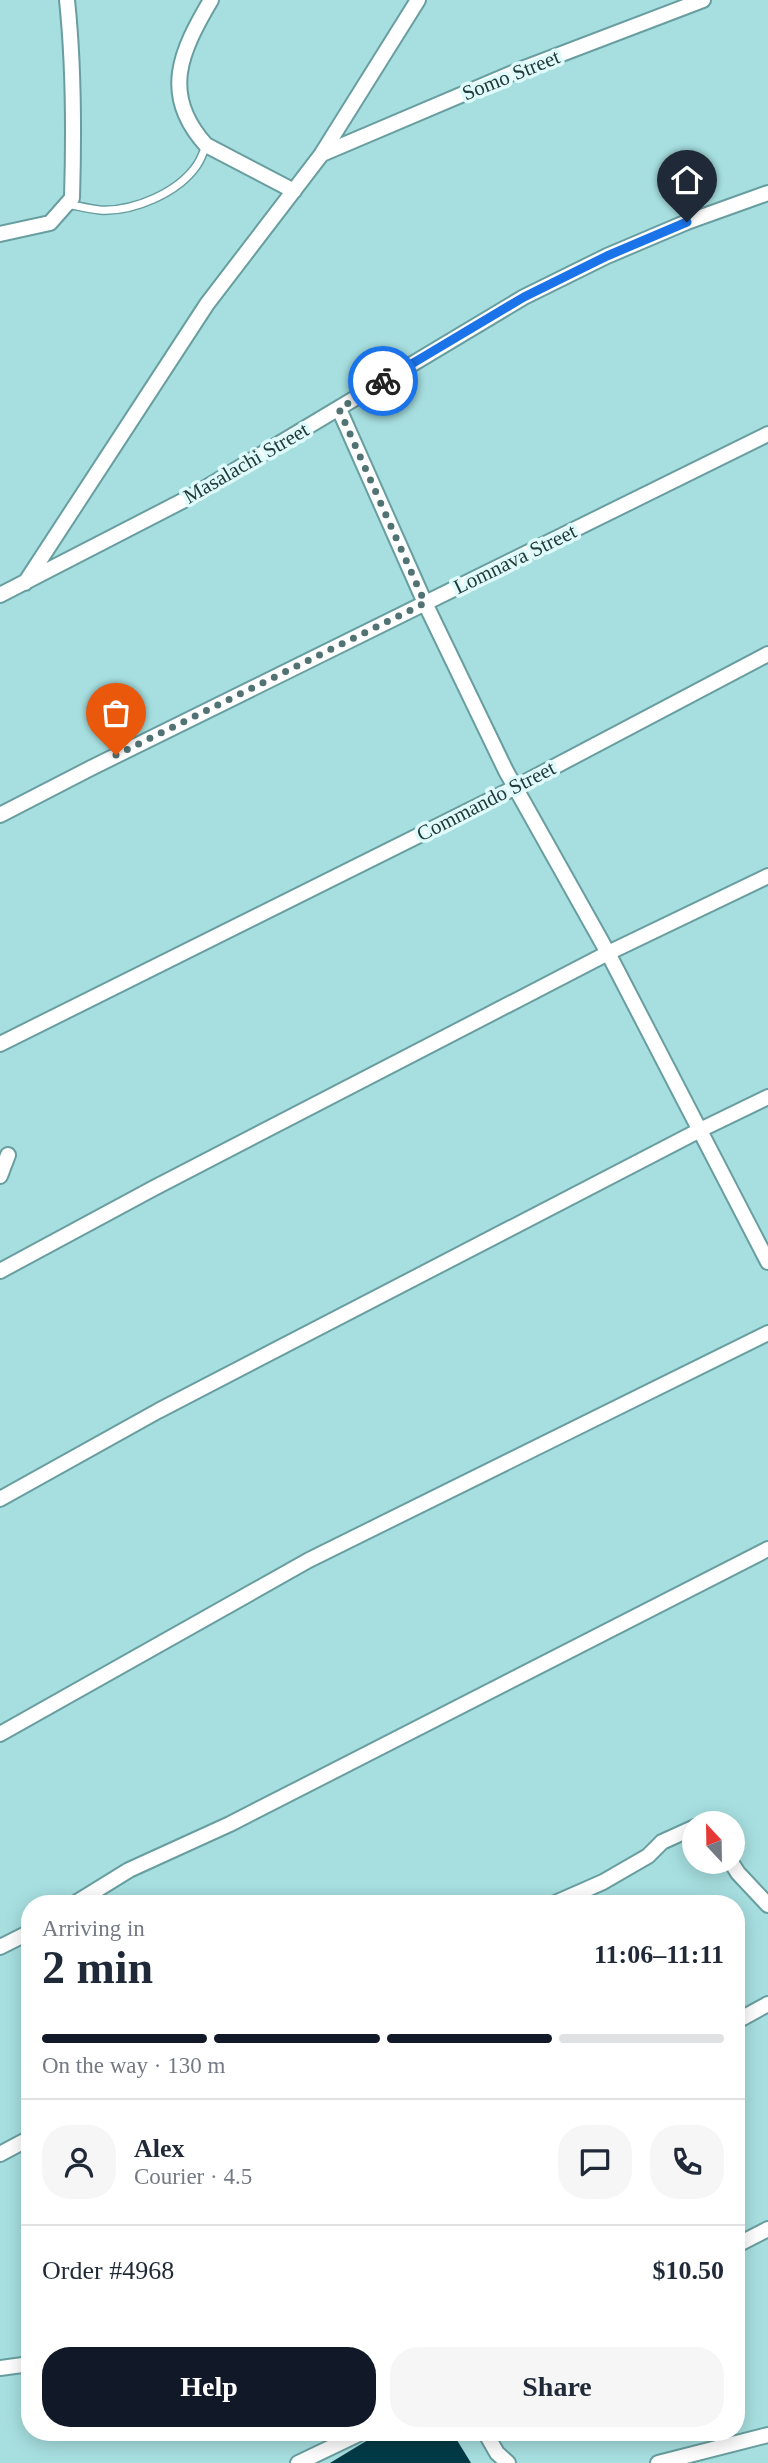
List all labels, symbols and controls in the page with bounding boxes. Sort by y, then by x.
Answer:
street label: Somo Street [459,44,564,105]
pin [657,150,717,222]
icon: home [668,161,706,199]
courier [348,346,418,416]
icon: bike [364,362,402,400]
street label: Masalachi Street [179,417,313,509]
street label: Lomnava Street [450,519,580,599]
pin [86,683,146,755]
icon: bag [97,694,135,732]
street label: Commando Street [413,756,559,846]
north arrow [682,1811,746,1874]
map controls [682,1811,745,1874]
text: Arriving in [42,1916,145,1941]
text: 11:06–11:11 [594,1940,724,1969]
text: 2 min [42,1942,153,1993]
text: On the way · 130 m [42,2053,225,2078]
button: person [42,2125,116,2199]
button: chat [558,2125,632,2199]
button: phone [650,2125,724,2199]
text: Alex [134,2134,185,2163]
text: Courier · 4.5 [134,2164,252,2189]
text: Order #4968 [42,2256,174,2285]
text: $10.50 [653,2256,724,2285]
button: Help [42,2347,376,2427]
button: Share [390,2347,724,2427]

